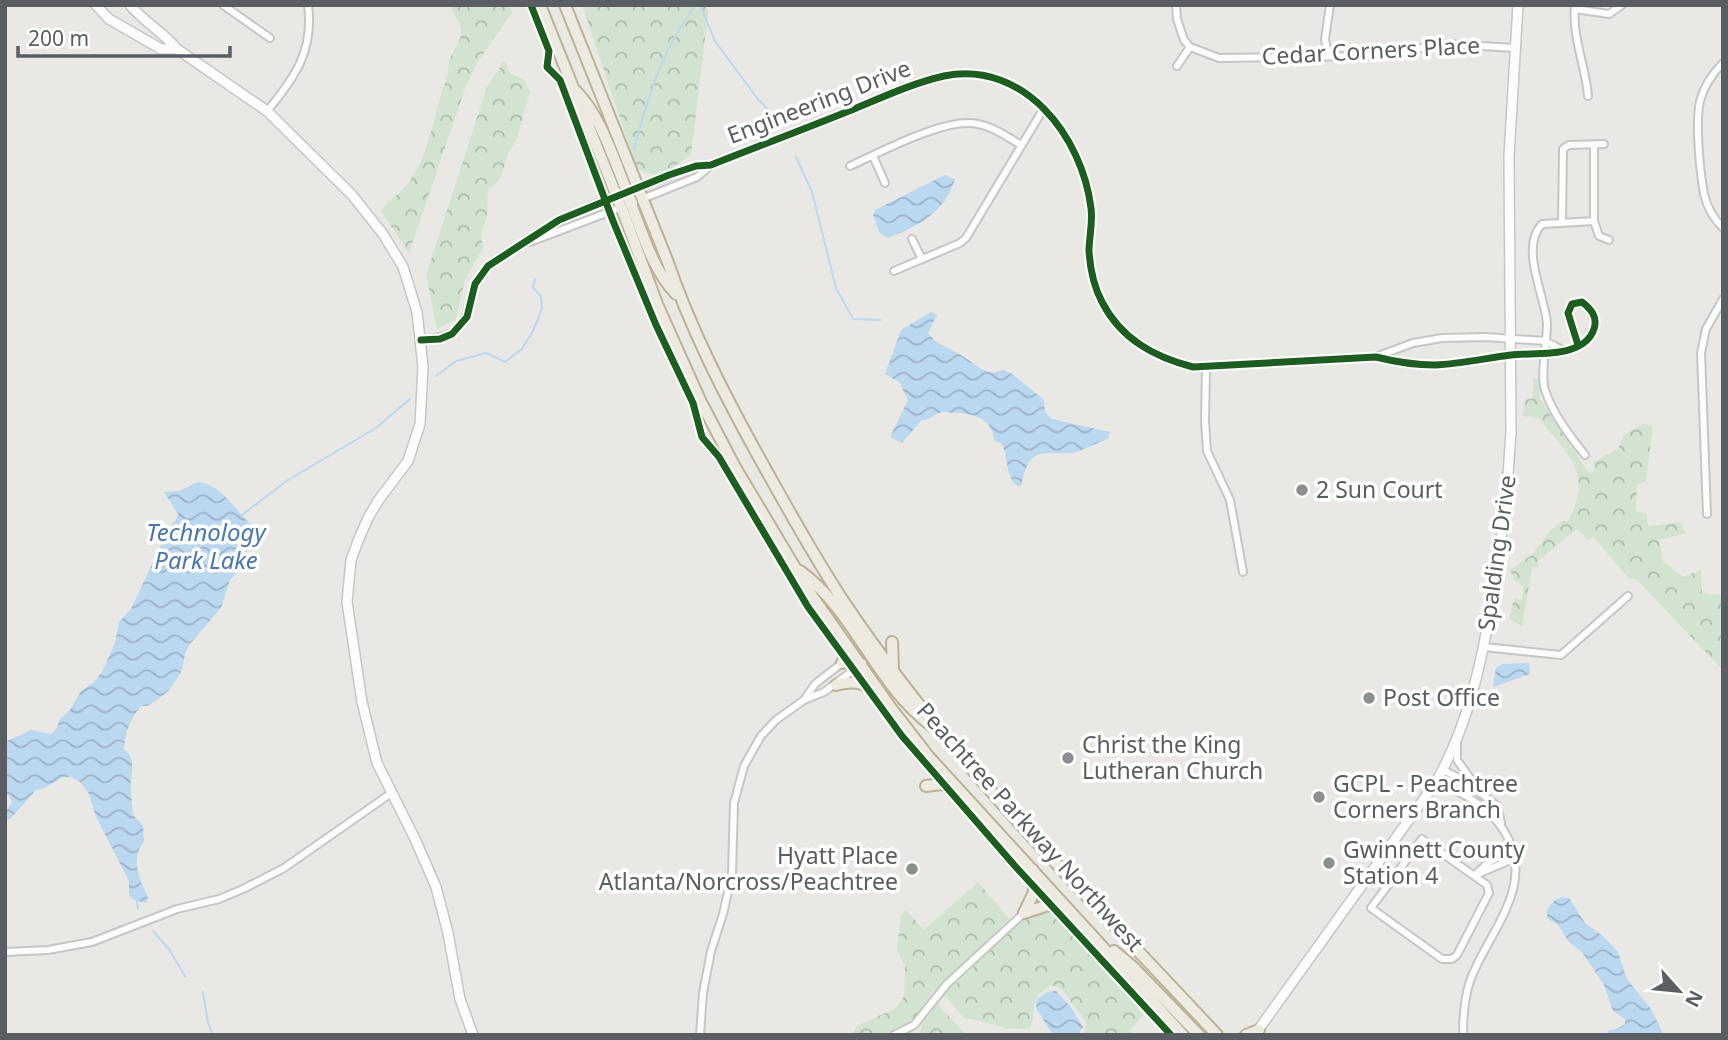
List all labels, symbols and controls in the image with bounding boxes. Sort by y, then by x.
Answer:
scale bar [18,14,229,58]
text: 200 m [28,24,89,52]
street label: Cedar Corners Place [1261,28,1481,72]
street label: Engineering Drive [722,51,915,151]
place label: 2 Sun Court [1316,473,1443,505]
street label: Spalding Drive [1469,473,1523,633]
marker: 2 Sun Court [1294,482,1310,498]
water label: Technology Park Lake [146,515,267,576]
place label: Post Office [1383,681,1500,713]
marker: Post Office [1361,690,1377,706]
street label: Peachtree Parkway Northwest [910,695,1151,958]
place label: Christ the King Lutheran Church [1082,728,1263,786]
marker: Christ the King Lutheran Church [1060,750,1076,766]
place label: GCPL - Peachtree Corners Branch [1333,767,1518,825]
marker: GCPL - Peachtree Corners Branch [1311,789,1327,805]
place label: Gwinnett County Station 4 [1343,833,1525,891]
place label: Hyatt Place Atlanta/Norcross/Peachtree [599,839,898,897]
marker: Gwinnett County Station 4 [1321,855,1337,871]
marker: Hyatt Place Atlanta/Norcross/Peachtree [904,861,920,877]
north arrow [1644,956,1714,1026]
text: N [1679,986,1709,1012]

